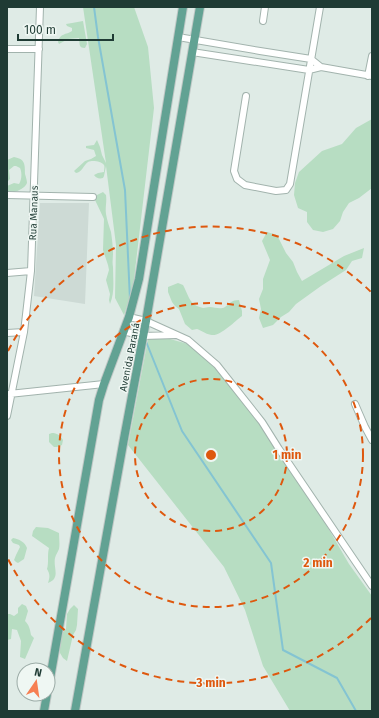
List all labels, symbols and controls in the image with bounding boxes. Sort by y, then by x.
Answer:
scale bar [18,16,113,42]
text: 100 m [24,23,56,37]
street label: Rua Manaus [27,185,41,241]
street label: Avenida Paraná [117,322,143,393]
centre of rings [204,448,218,462]
text: 1 min [273,448,301,462]
text: 2 min [303,556,333,570]
north arrow [16,662,56,702]
text: N [33,666,43,680]
text: 3 min [195,676,226,690]

